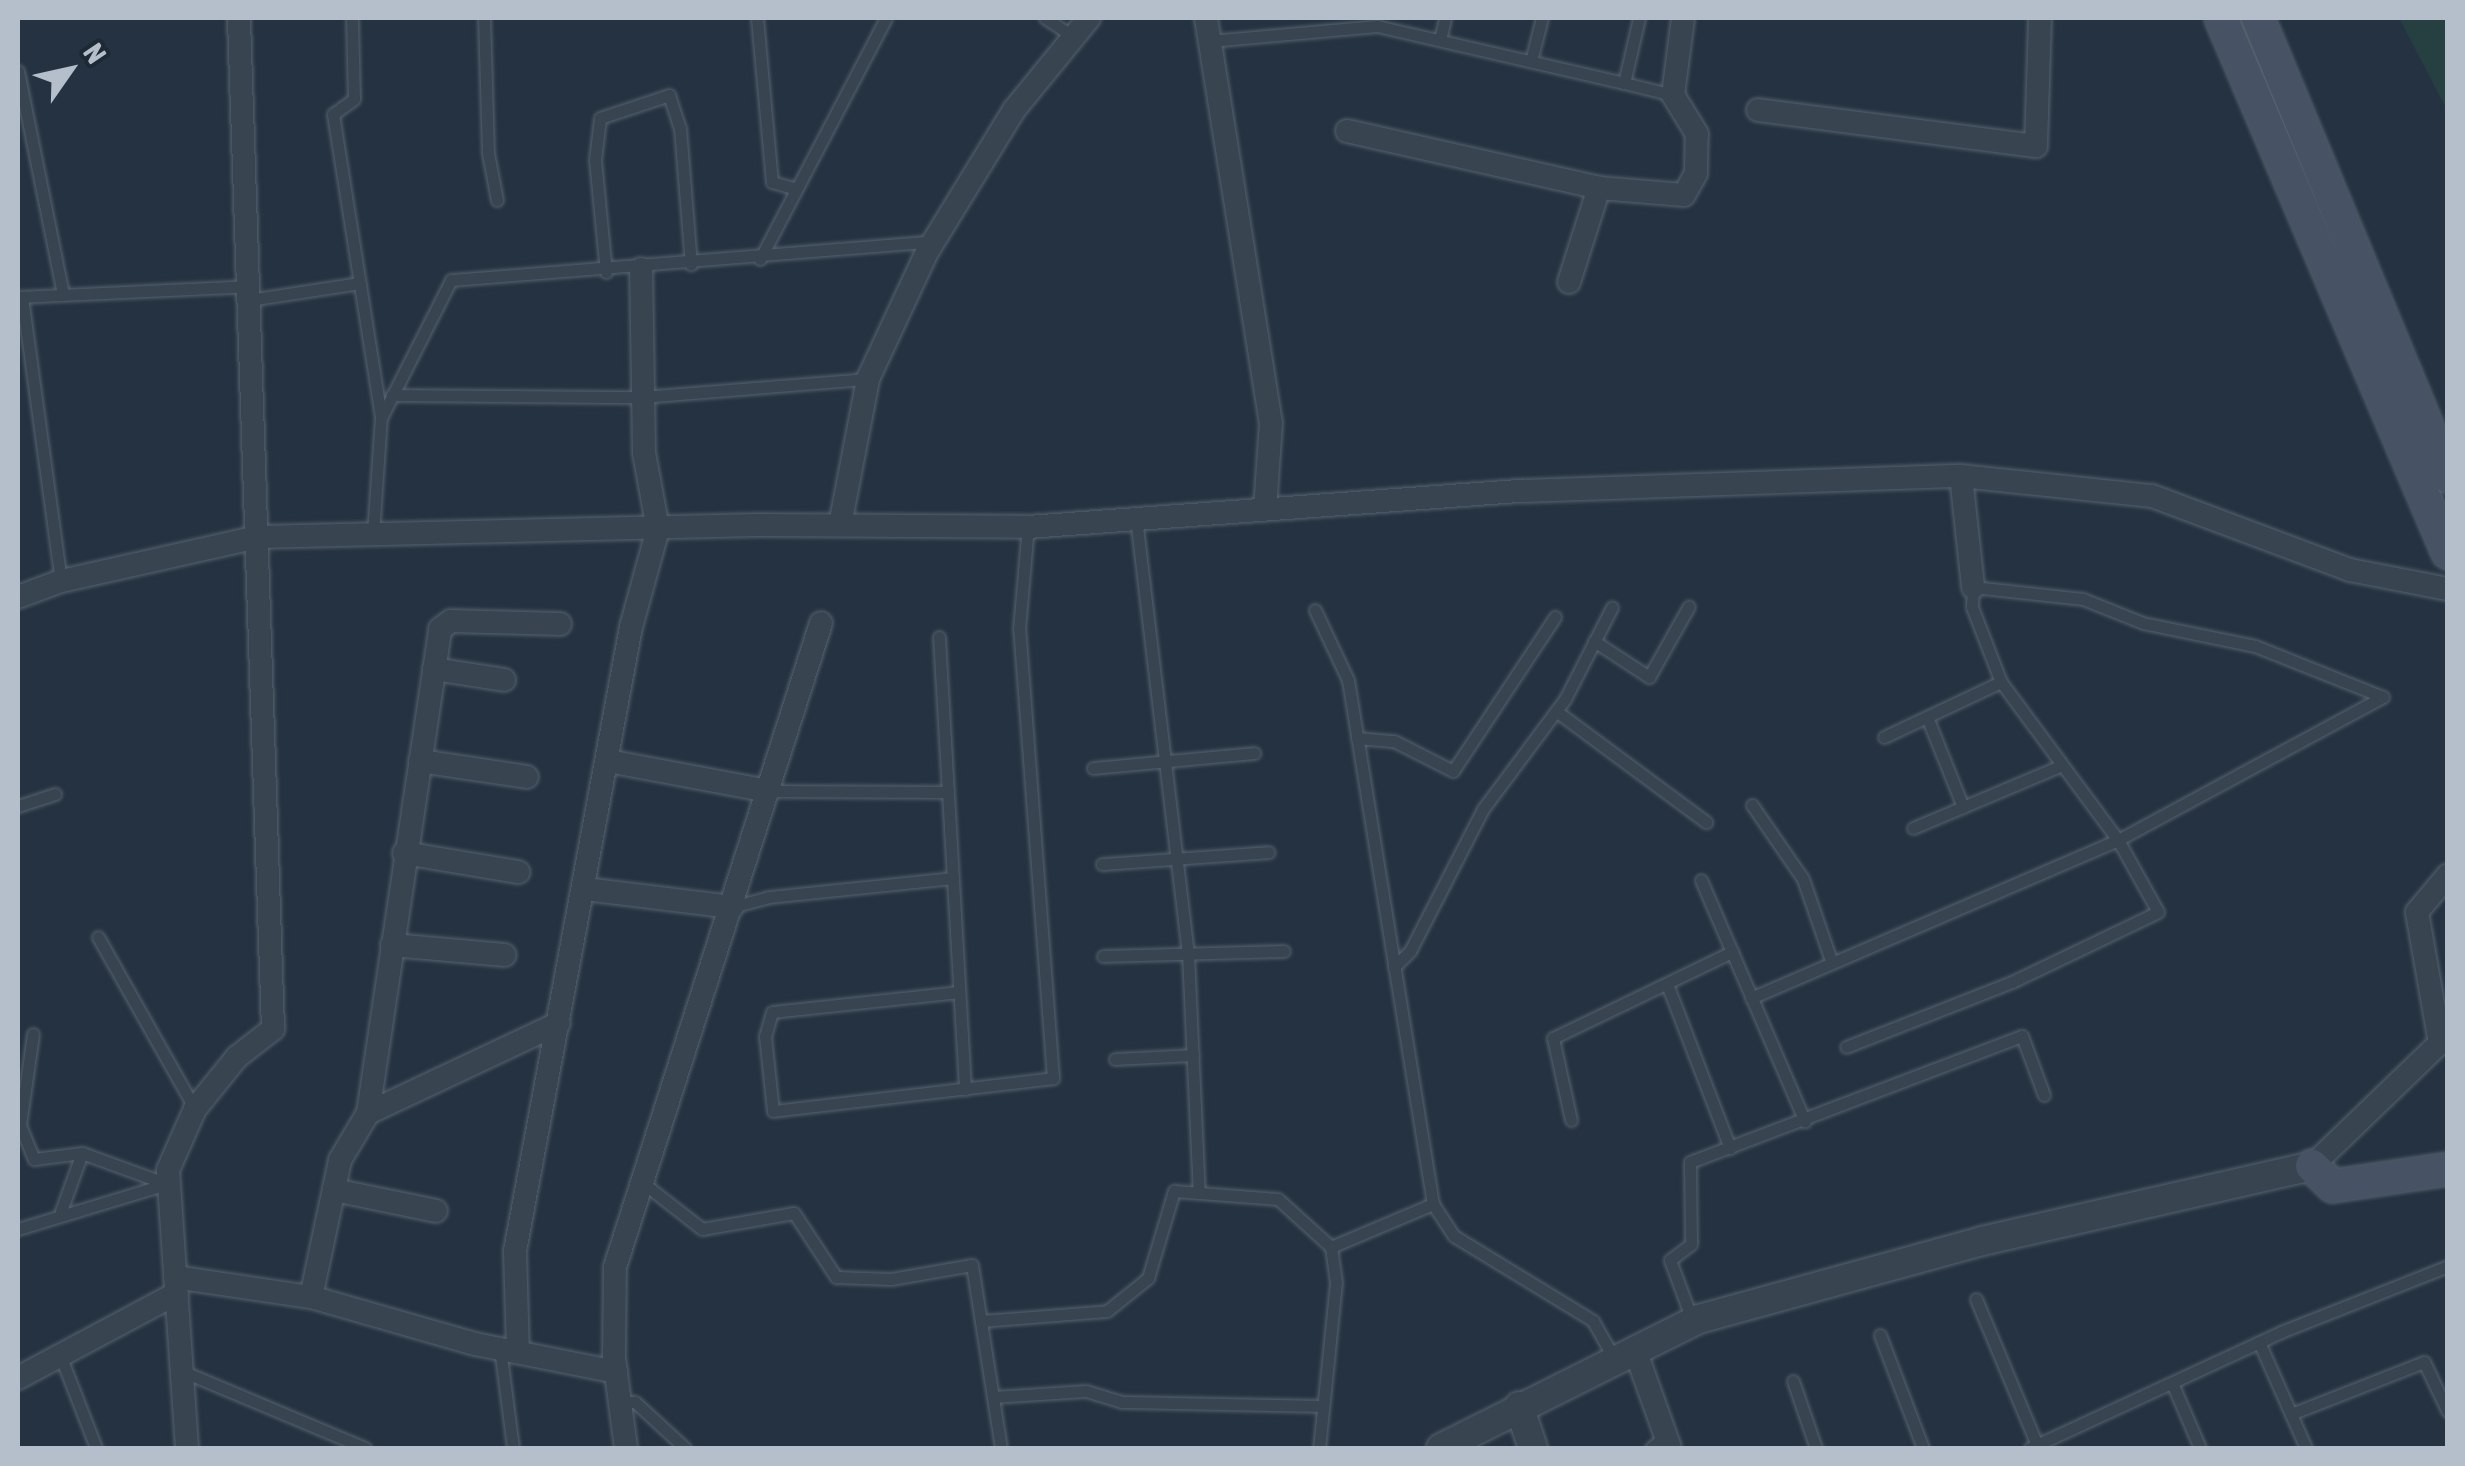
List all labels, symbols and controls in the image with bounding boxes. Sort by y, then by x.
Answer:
north arrow [20,20,120,120]
text: N [77,37,113,69]

